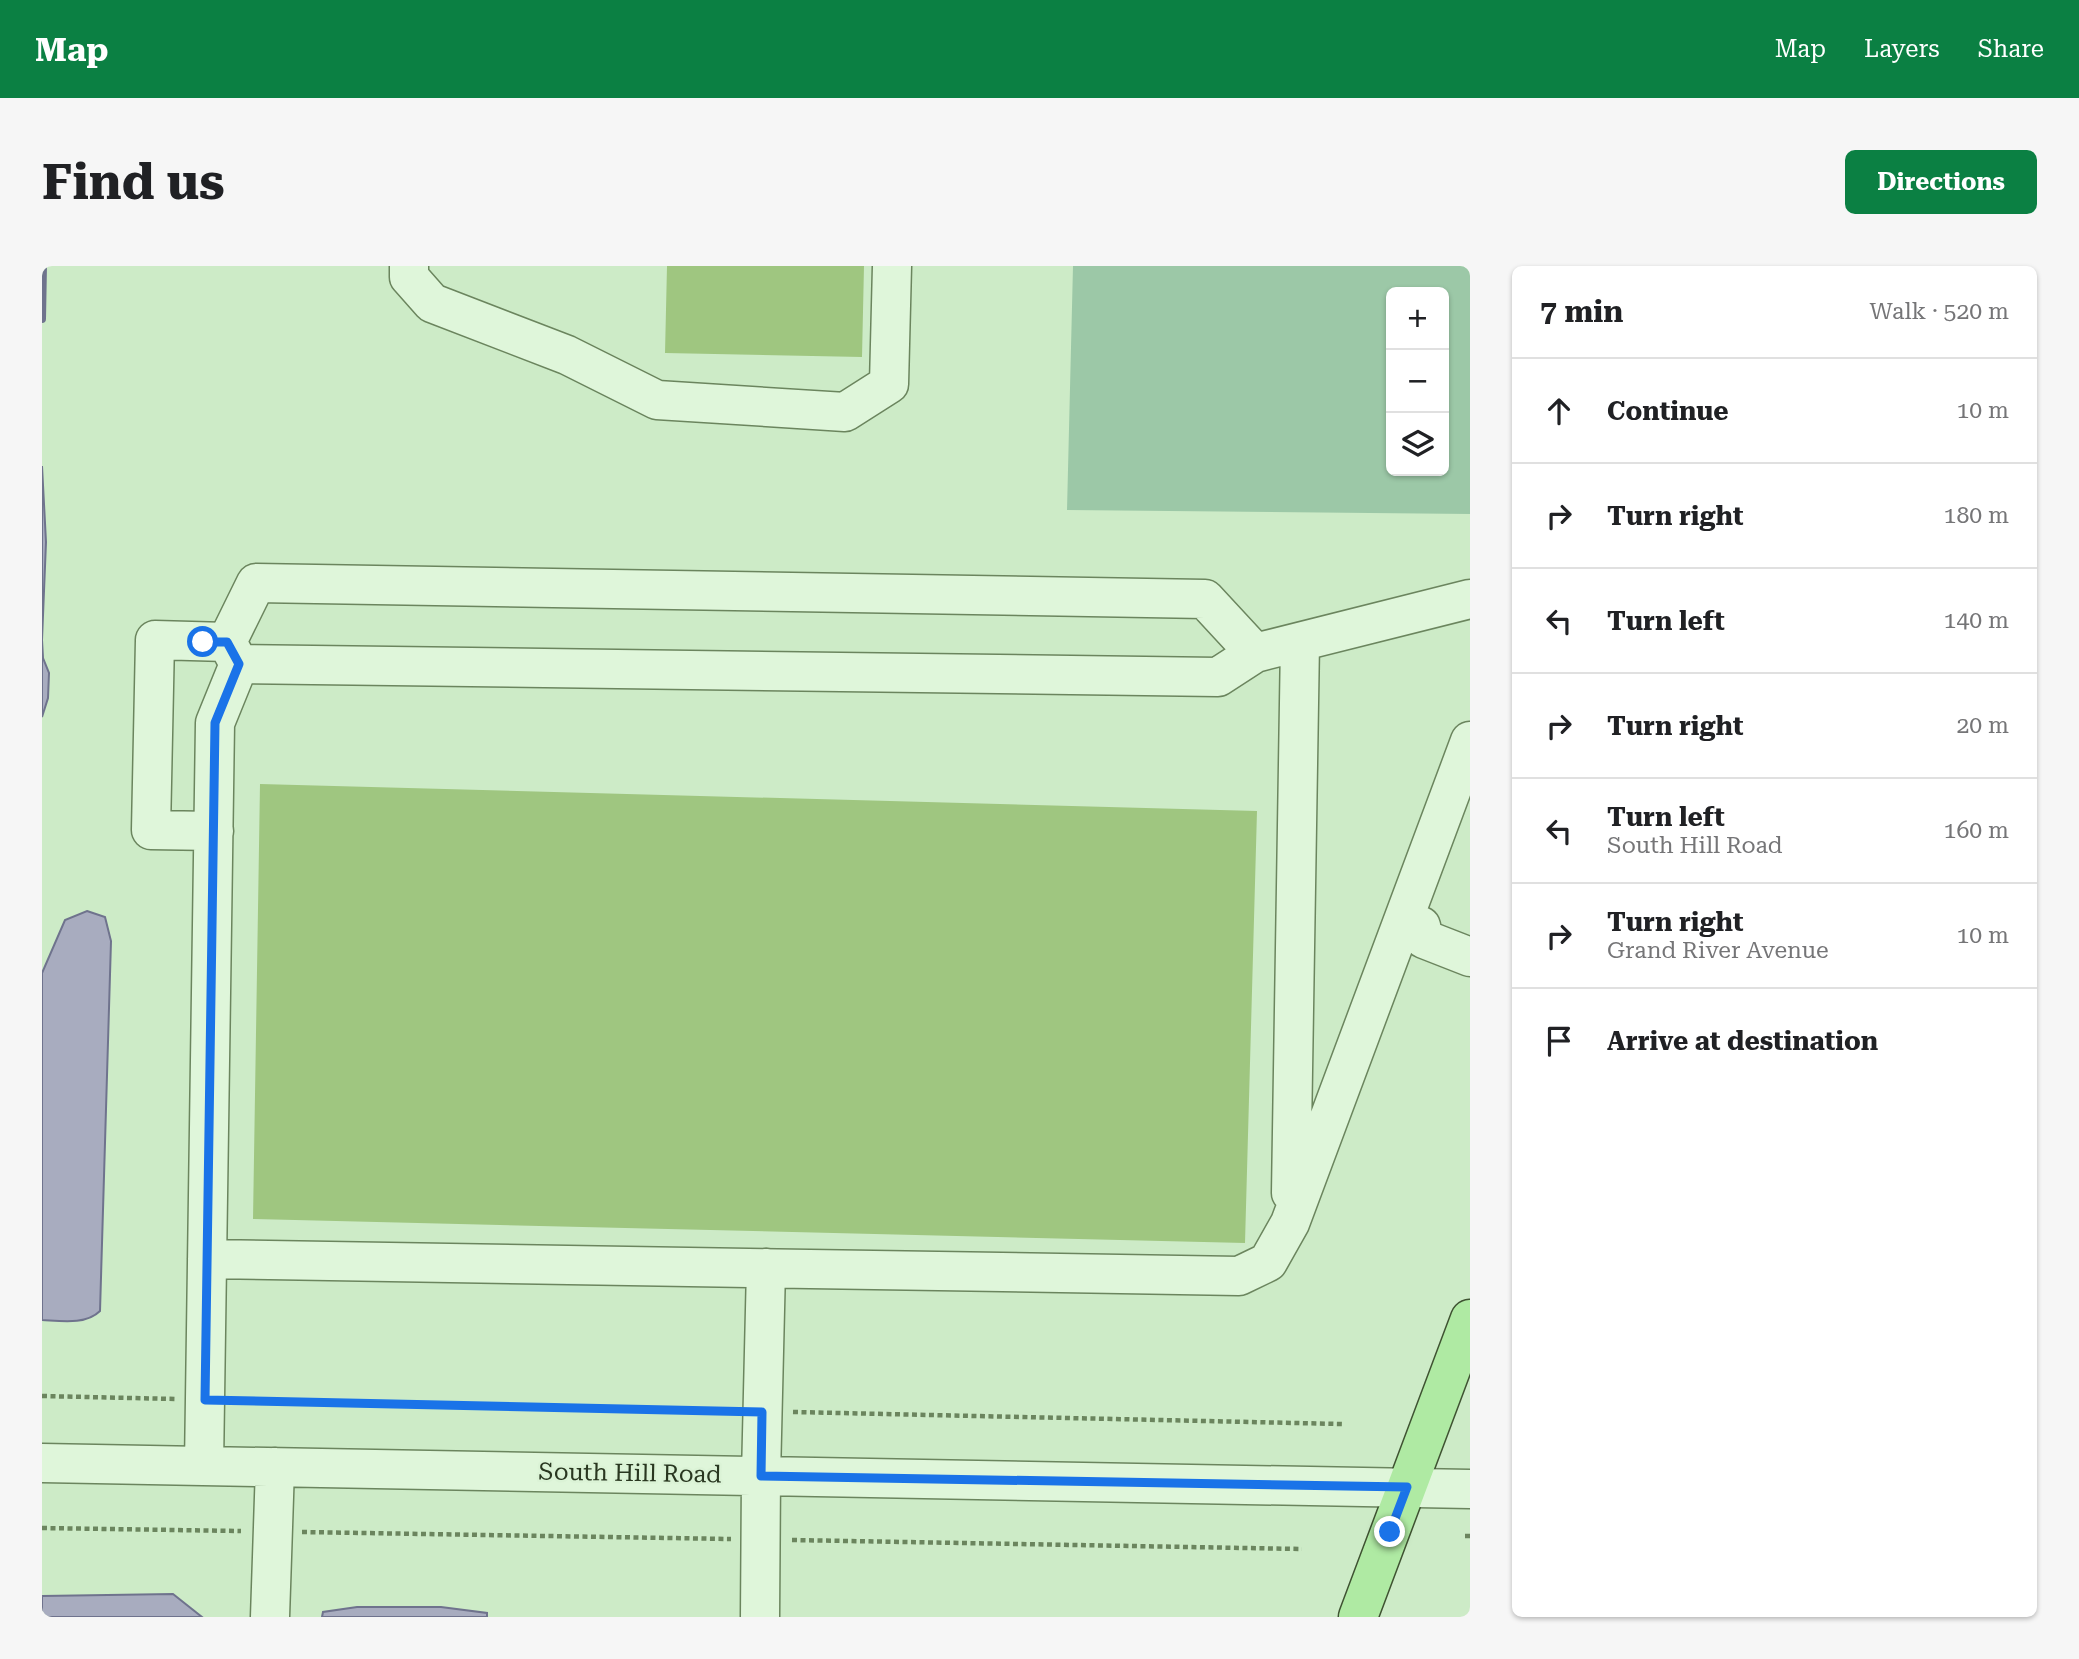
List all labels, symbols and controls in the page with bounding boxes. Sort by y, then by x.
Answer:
text: Map [35,30,109,69]
text: Map [1775,35,1826,63]
text: Layers [1864,35,1940,63]
text: Share [1978,35,2044,63]
button: Directions [1845,150,2037,214]
text: Find us [42,154,225,211]
map controls [1386,287,1449,476]
button: + [1386,287,1449,350]
text: 7 min [1540,294,1623,329]
text: Walk · 520 m [1870,298,2009,325]
button: − [1386,350,1449,413]
icon: ahead [1540,392,1578,430]
text: Continue [1607,396,1729,426]
text: 10 m [1956,397,2009,424]
button: layers [1386,413,1449,476]
icon: right [1540,497,1578,535]
text: Turn right [1607,501,1743,531]
text: 180 m [1944,502,2009,529]
icon: left [1540,602,1578,640]
text: Turn left [1607,606,1725,636]
text: 140 m [1944,607,2009,634]
route start [187,626,218,657]
icon: right [1540,707,1578,745]
text: Turn right [1607,711,1743,741]
text: 20 m [1956,712,2009,739]
text: Turn left [1607,802,1725,832]
icon: left [1540,812,1578,850]
text: 160 m [1944,817,2009,844]
text: South Hill Road [1607,832,1782,859]
text: Turn right [1607,907,1743,937]
icon: right [1540,917,1578,955]
text: 10 m [1956,922,2009,949]
text: Grand River Avenue [1607,937,1829,964]
icon: arrive [1540,1022,1578,1060]
text: Arrive at destination [1607,1026,1878,1056]
street label: South Hill Road [538,1457,722,1489]
route end [1374,1516,1405,1547]

